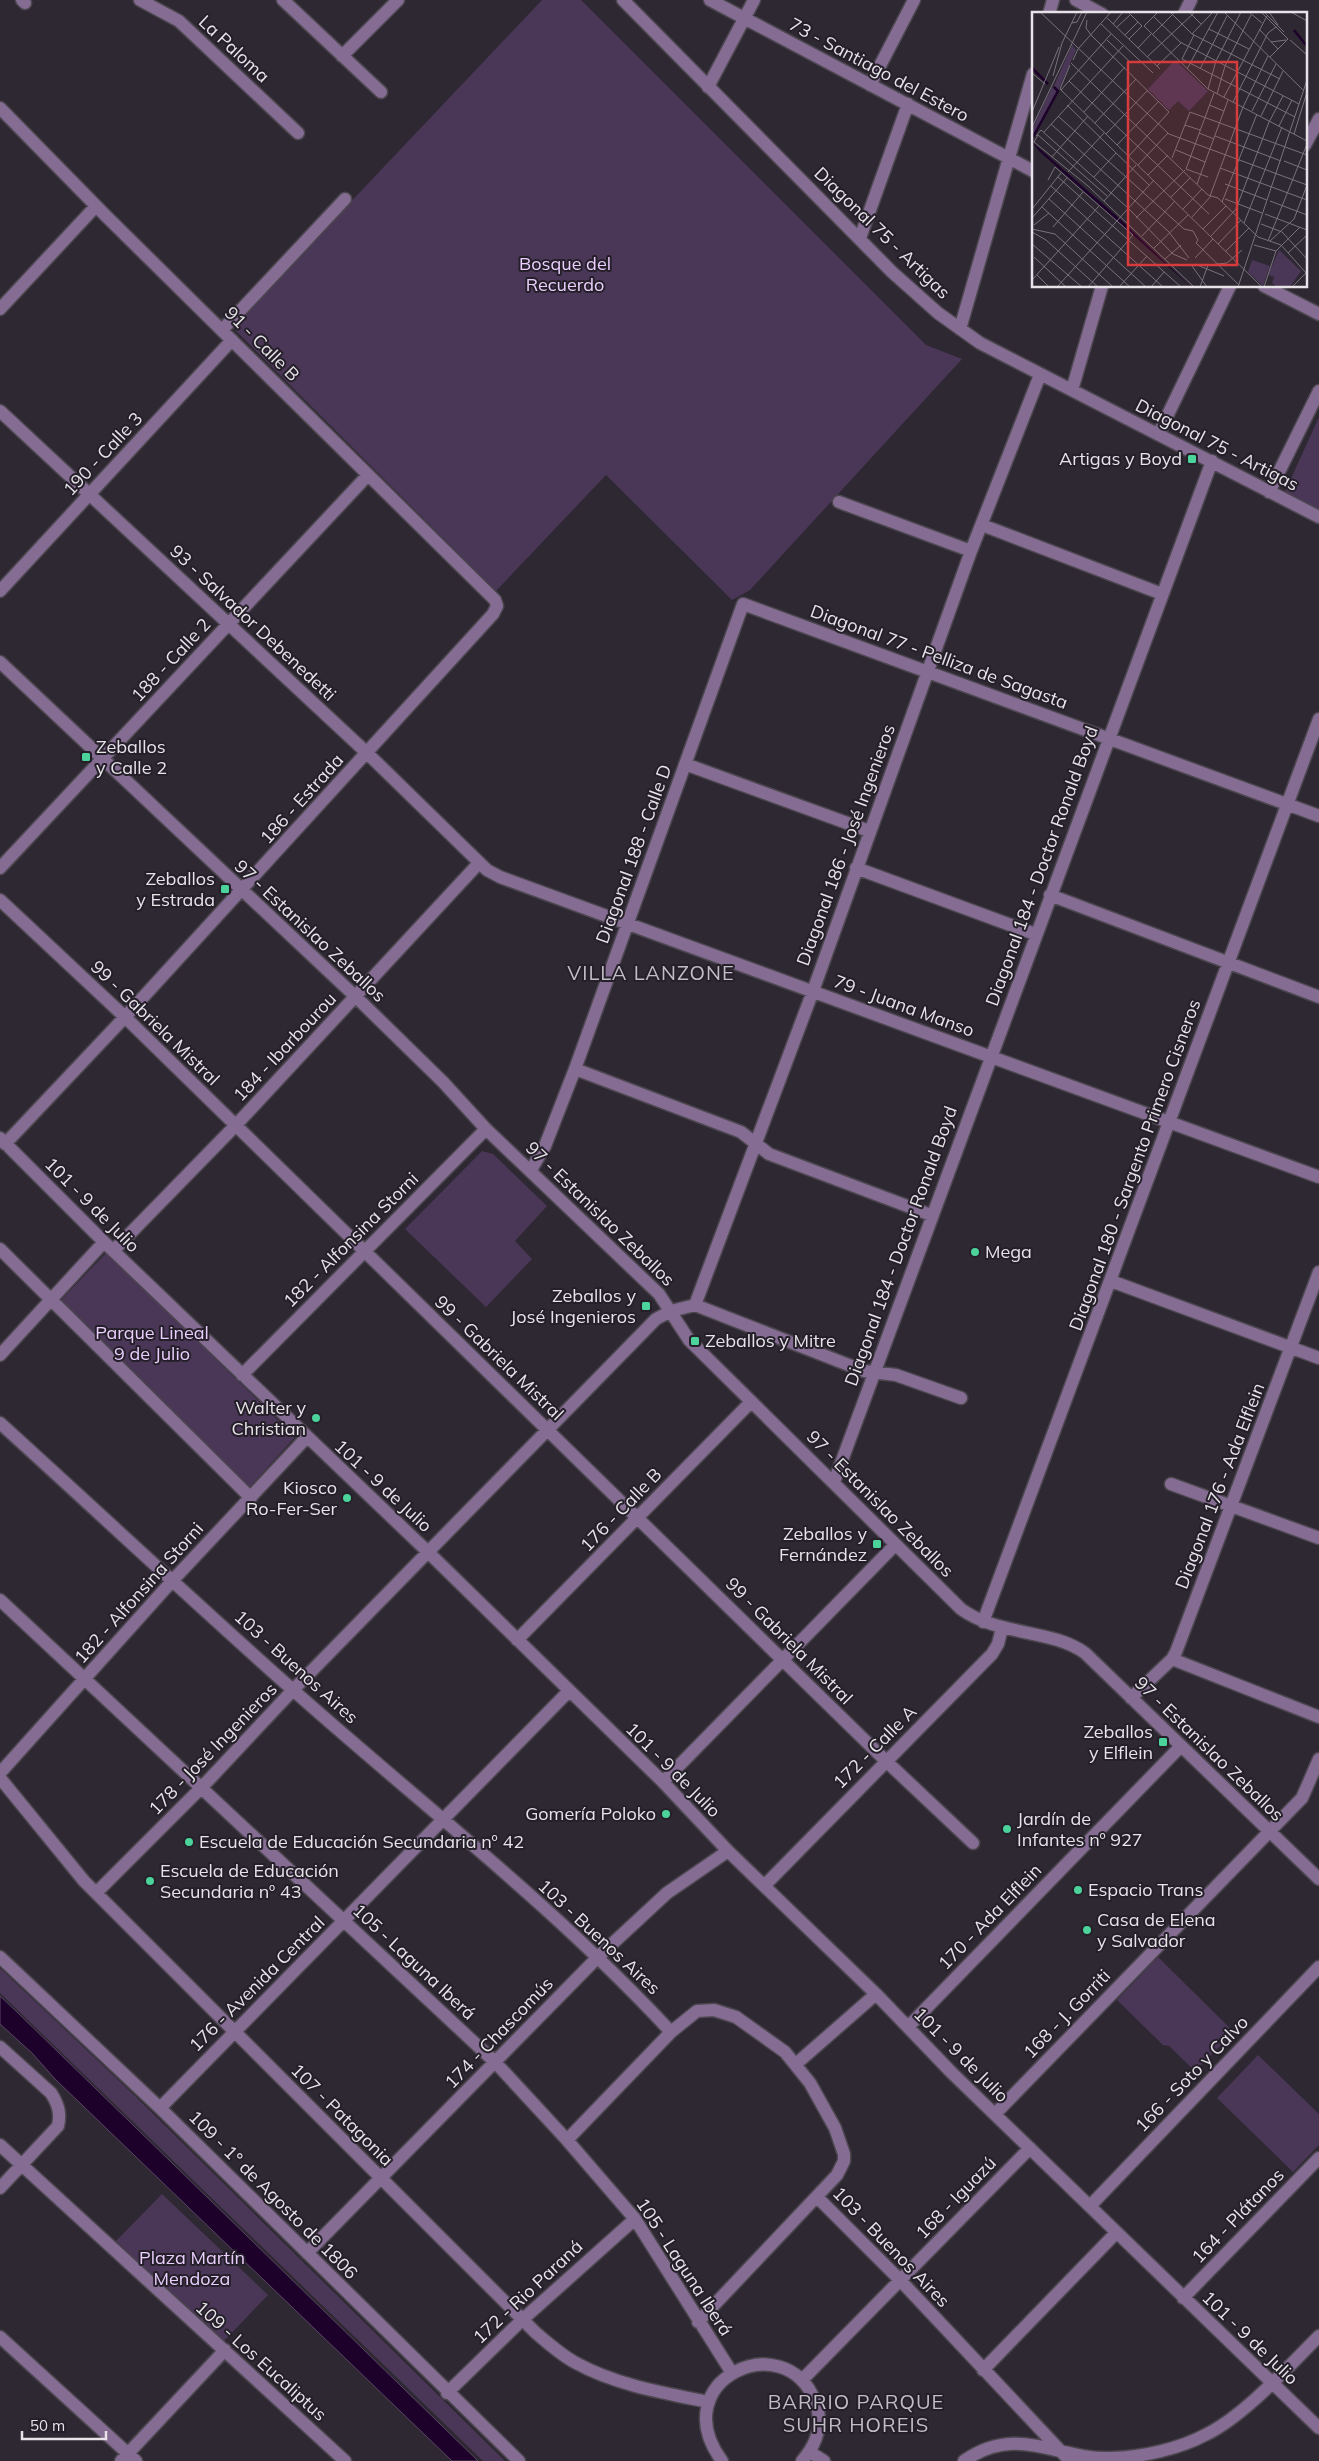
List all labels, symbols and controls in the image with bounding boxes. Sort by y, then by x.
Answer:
street label: La Paloma [194,10,275,87]
street label: 73 - Santiago del Estero [786,12,973,127]
inset map [1032,12,1306,288]
street label: Diagonal 75 - Artigas [810,162,955,304]
park label: Bosque del Recuerdo [519,252,611,296]
street label: 91 - Calle B [220,301,305,386]
street label: Diagonal 75 - Artigas [1132,393,1303,496]
street label: 190 - Calle 3 [58,407,147,500]
place label: Artigas y Boyd [1059,447,1182,470]
marker: Artigas y Boyd [1186,453,1198,465]
street label: 93 - Salvador Debenedetti [165,540,341,706]
street label: Diagonal 77 - Pelliza de Sagasta [807,599,1071,714]
street label: 188 - Calle 2 [126,613,215,706]
street label: Diagonal 186 - José Ingenieros [791,721,900,969]
street label: Diagonal 184 - Doctor Ronald Boyd [980,723,1103,1009]
place label: Zeballos y Calle 2 [96,735,167,779]
street label: 186 - Estrada [255,749,348,849]
marker: Zeballos y Calle 2 [80,751,92,763]
street label: Diagonal 188 - Calle D [590,761,677,946]
street label: 97 - Estanislao Zeballos [230,855,391,1007]
place label: Zeballos y Estrada [136,867,215,911]
marker: Zeballos y Estrada [219,883,231,895]
street label: 99 - Gabriela Mistral [86,955,225,1090]
district label: VILLA LANZONE [567,960,735,985]
street label: 79 - Juana Manso [831,969,978,1042]
street label: 184 - Ibarbourou [228,987,341,1106]
street label: Diagonal 180 - Sargento Primero Cisneros [1064,996,1205,1334]
street label: Diagonal 184 - Doctor Ronald Boyd [839,1103,962,1389]
street label: 97 - Estanislao Zeballos [521,1136,680,1291]
street label: 101 - 9 de Julio [40,1152,145,1257]
street label: 182 - Alfonsina Storni [278,1167,423,1312]
place label: Mega [985,1240,1032,1263]
marker: Mega [969,1246,981,1258]
place label: Zeballos y José Ingenieros [510,1284,636,1328]
street label: 99 - Gabriela Mistral [430,1290,569,1425]
marker: Zeballos y José Ingenieros [640,1300,652,1312]
park label: Parque Lineal 9 de Julio [95,1321,209,1365]
place label: Zeballos y Mitre [705,1329,836,1352]
marker: Zeballos y Mitre [689,1335,701,1347]
street label: Diagonal 176 - Ada Elflein [1170,1380,1269,1592]
place label: Walter y Christian [232,1396,306,1440]
marker: Walter y Christian [310,1412,322,1424]
street label: 97 - Estanislao Zeballos [802,1425,959,1582]
street label: 101 - 9 de Julio [330,1434,437,1537]
street label: 176 - Calle B [575,1463,666,1556]
place label: Kiosco Ro-Fer-Ser [246,1476,337,1520]
marker: Kiosco Ro-Fer-Ser [341,1492,353,1504]
street label: 182 - Alfonsina Storni [69,1517,208,1668]
place label: Zeballos y Fernández [779,1522,867,1566]
marker: Zeballos y Fernández [871,1538,883,1550]
street label: 99 - Gabriela Mistral [721,1572,858,1709]
street label: 103 - Buenos Aires [230,1605,363,1728]
street label: 97 - Estanislao Zeballos [1130,1671,1289,1826]
street label: 178 - José Ingenieros [144,1678,282,1820]
street label: 172 - Calle A [828,1700,921,1793]
street label: 101 - 9 de Julio [621,1717,726,1822]
place label: Zeballos y Elflein [1083,1720,1153,1764]
marker: Zeballos y Elflein [1157,1736,1169,1748]
place label: Gomería Poloko [525,1802,656,1825]
place label: Jardín de Infantes nº 927 [1017,1807,1143,1851]
marker: Gomería Poloko [660,1808,672,1820]
marker: Jardín de Infantes nº 927 [1001,1823,1013,1835]
place label: Escuela de Educación Secundaria nº 42 [199,1830,524,1853]
marker: Escuela de Educación Secundaria nº 42 [183,1836,195,1848]
place label: Escuela de Educación Secundaria nº 43 [160,1859,339,1903]
street label: 170 - Ada Elflein [933,1859,1046,1975]
street label: 103 - Buenos Aires [533,1874,665,1999]
marker: Escuela de Educación Secundaria nº 43 [144,1875,156,1887]
place label: Espacio Trans [1088,1878,1203,1901]
marker: Espacio Trans [1072,1884,1084,1896]
street label: 105 - Laguna Iberá [348,1899,481,2025]
place label: Casa de Elena y Salvador [1097,1908,1216,1952]
street label: 176 - Avenida Central [184,1911,329,2056]
marker: Casa de Elena y Salvador [1081,1924,1093,1936]
street label: 168 - J. Gorriti [1018,1964,1115,2063]
street label: 174 - Chascomús [440,1972,558,2093]
street label: 101 - 9 de Julio [909,2002,1014,2107]
street label: 166 - Soto y Calvo [1130,2011,1253,2137]
street label: 107 - Patagonia [286,2059,398,2171]
street label: 109 - 1° de Agosto de 1806 [184,2105,363,2284]
street label: 168 - Iguazú [911,2152,1001,2244]
street label: 164 - Plátanos [1187,2163,1289,2268]
street label: 103 - Buenos Aires [828,2181,955,2312]
street label: 105 - Laguna Iberá [631,2193,738,2340]
street label: 172 - Rio Paraná [468,2235,587,2348]
park label: Plaza Martín Mendoza [139,2246,245,2290]
street label: 101 - 9 de Julio [1197,2286,1303,2389]
street label: 109 - Los Eucaliptus [191,2296,332,2426]
district label: BARRIO PARQUE SUHR HOREIS [768,2389,944,2437]
scale bar [22,2408,106,2440]
text: 50 m [30,2416,65,2435]

